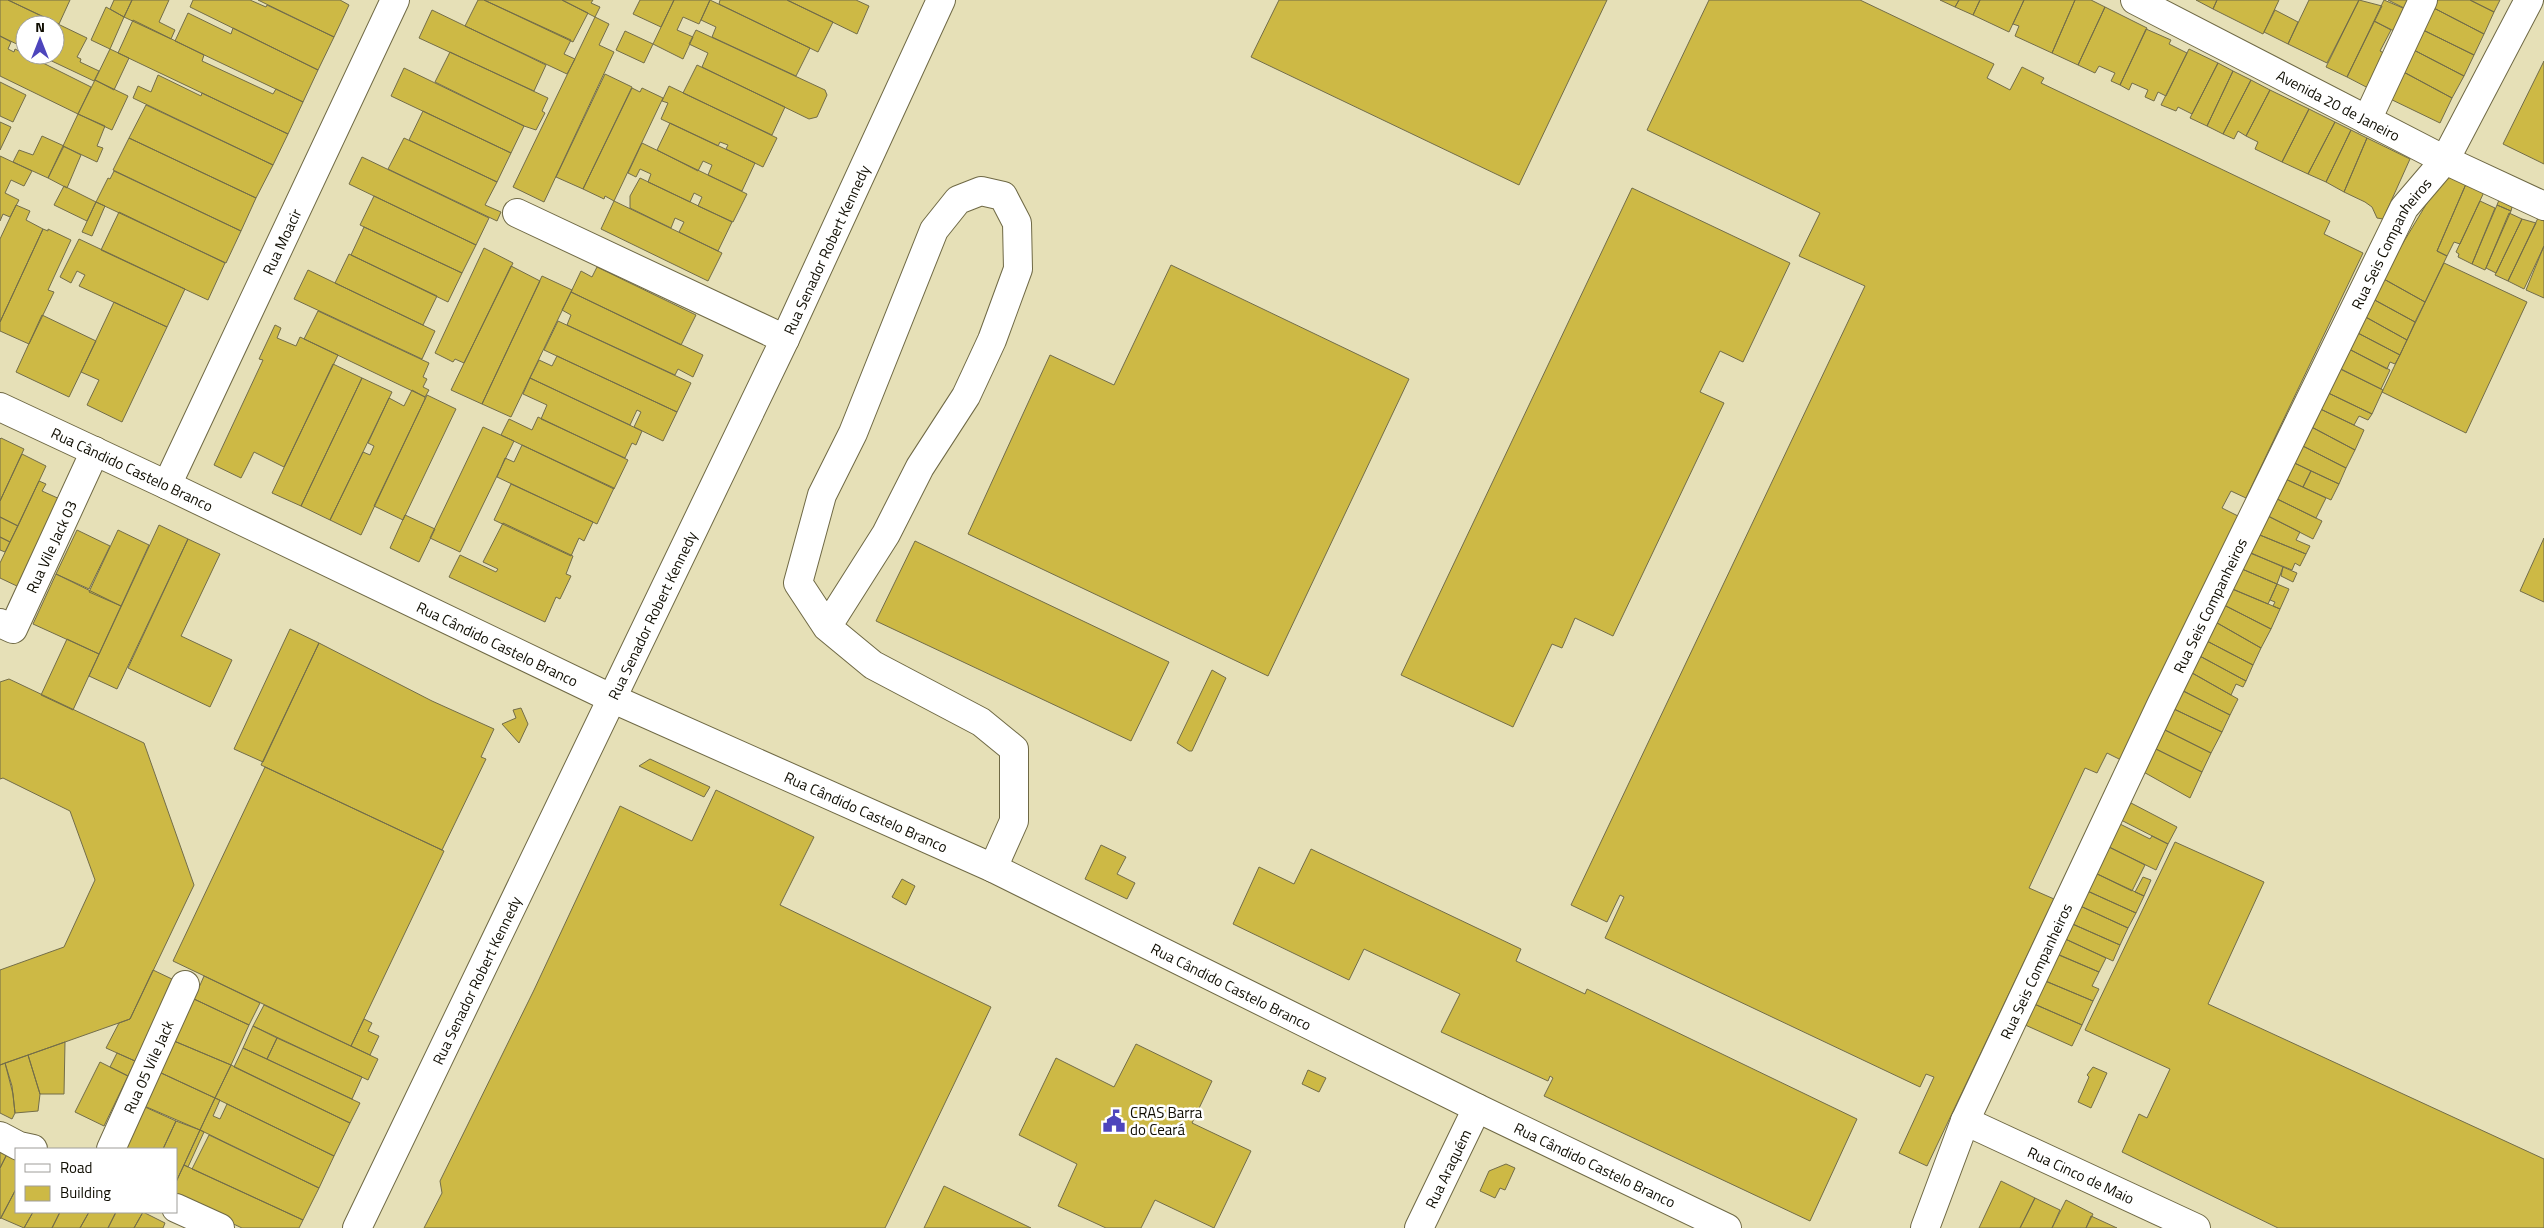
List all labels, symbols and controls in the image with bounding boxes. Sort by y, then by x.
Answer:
north arrow [15,15,65,65]
text: N [35,16,45,37]
street label: Avenida 20 de Janeiro [2273,64,2404,147]
street label: Rua Senador Robert Kennedy [777,161,875,338]
street label: Rua Seis Companheiros [2345,173,2437,313]
street label: Rua Moacir [256,205,307,279]
street label: Rua Cândido Castelo Branco [47,421,217,517]
street label: Rua Vile Jack 03 [20,496,82,597]
street label: Rua Senador Robert Kennedy [602,527,702,704]
street label: Rua Seis Companheiros [2167,534,2253,677]
street label: Rua Cândido Castelo Branco [413,595,582,692]
street label: Rua Cândido Castelo Branco [781,765,952,858]
street label: Rua Senador Robert Kennedy [426,892,527,1068]
street label: Rua Seis Companheiros [1994,899,2078,1043]
street label: Rua Cândido Castelo Branco [1147,937,1316,1036]
street label: Rua 05 Vile Jack [117,1017,179,1117]
place label: CRAS Barra do Ceará [1130,1101,1203,1141]
public building icon: CRAS Barra do Ceará [1101,1108,1127,1134]
street label: Rua Cândido Castelo Branco [1510,1116,1680,1213]
street label: Rua Araquém [1419,1125,1477,1212]
street label: Rua Cinco de Maio [2024,1140,2138,1210]
legend [15,1148,178,1213]
text: Road [60,1156,92,1179]
text: Building [60,1181,111,1204]

